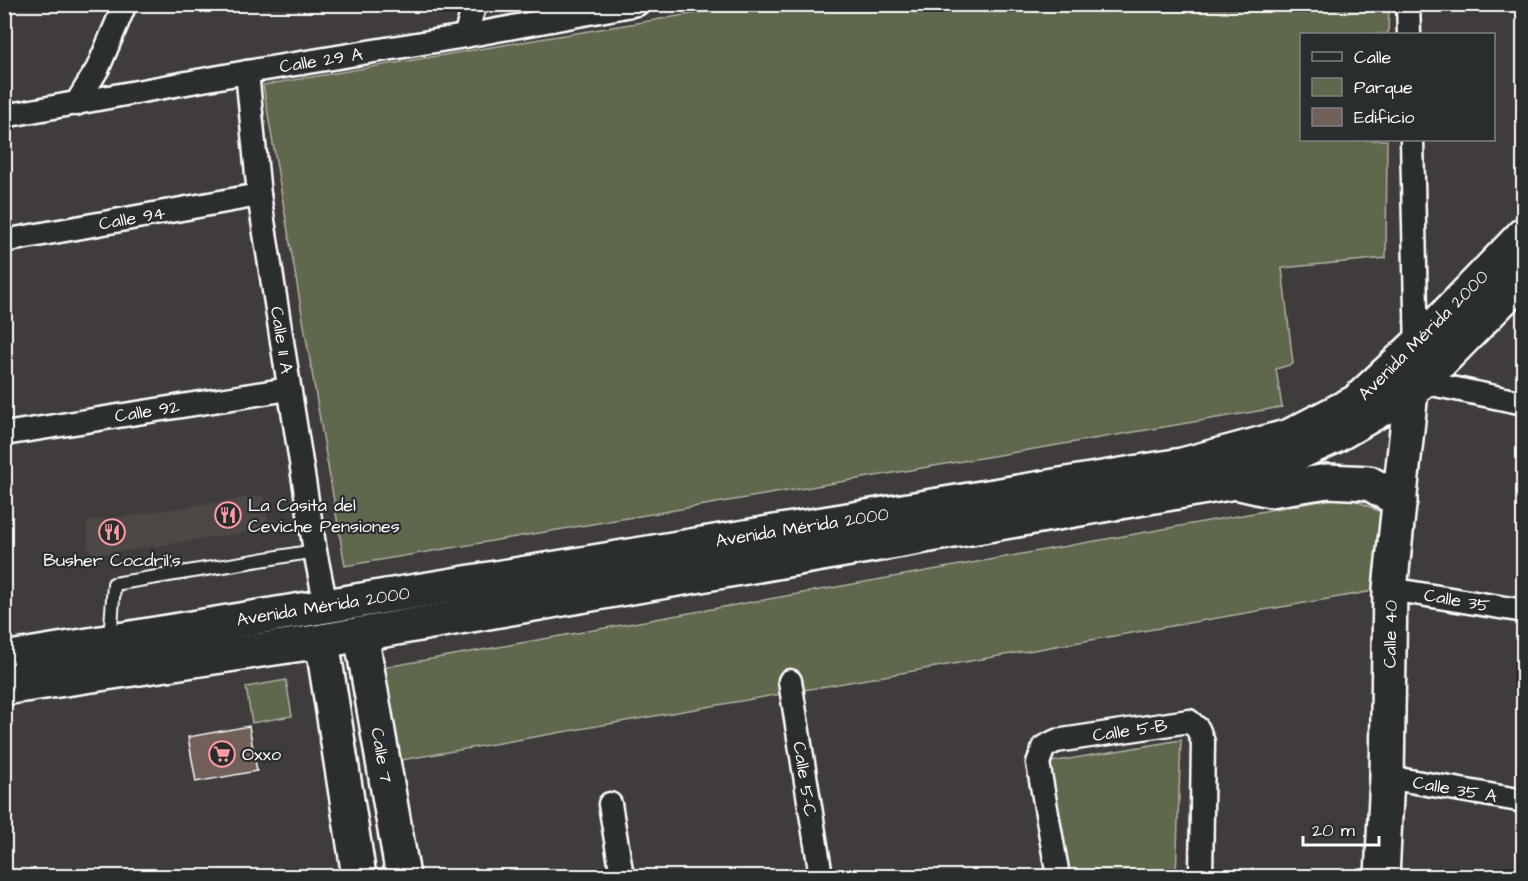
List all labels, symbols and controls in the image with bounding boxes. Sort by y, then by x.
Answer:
legend [1300,33,1495,141]
street label: Calle 29 A [278,42,365,79]
text: Calle [1354,45,1392,70]
text: Parque [1354,75,1413,100]
text: Edificio [1354,105,1414,130]
street label: Calle 94 [97,200,167,237]
street label: Avenida Mérida 2000 [1353,265,1494,406]
street label: Calle 11 A [264,305,299,376]
street label: Calle 92 [113,394,182,429]
place label: La Casita del Ceviche Pensiones [248,493,400,539]
restaurant icon: La Casita del Ceviche Pensiones [213,500,243,530]
street label: Avenida Mérida 2000 [714,501,891,554]
restaurant icon: Busher Cocdril's [97,517,127,547]
place label: Busher Cocdril's [43,548,181,573]
street label: Avenida Mérida 2000 [235,580,412,633]
street label: Calle 35 [1422,582,1492,619]
street label: Calle 40 [1377,600,1404,668]
street label: Calle 5-B [1091,713,1169,748]
street label: Calle 7 [364,726,399,785]
supermarket icon: Oxxo [207,739,237,769]
street label: Calle 5-C [786,740,823,819]
place label: Oxxo [242,742,281,767]
street label: Calle 35 A [1411,770,1499,809]
scale bar [1303,809,1380,847]
text: 20 m [1312,818,1355,843]

